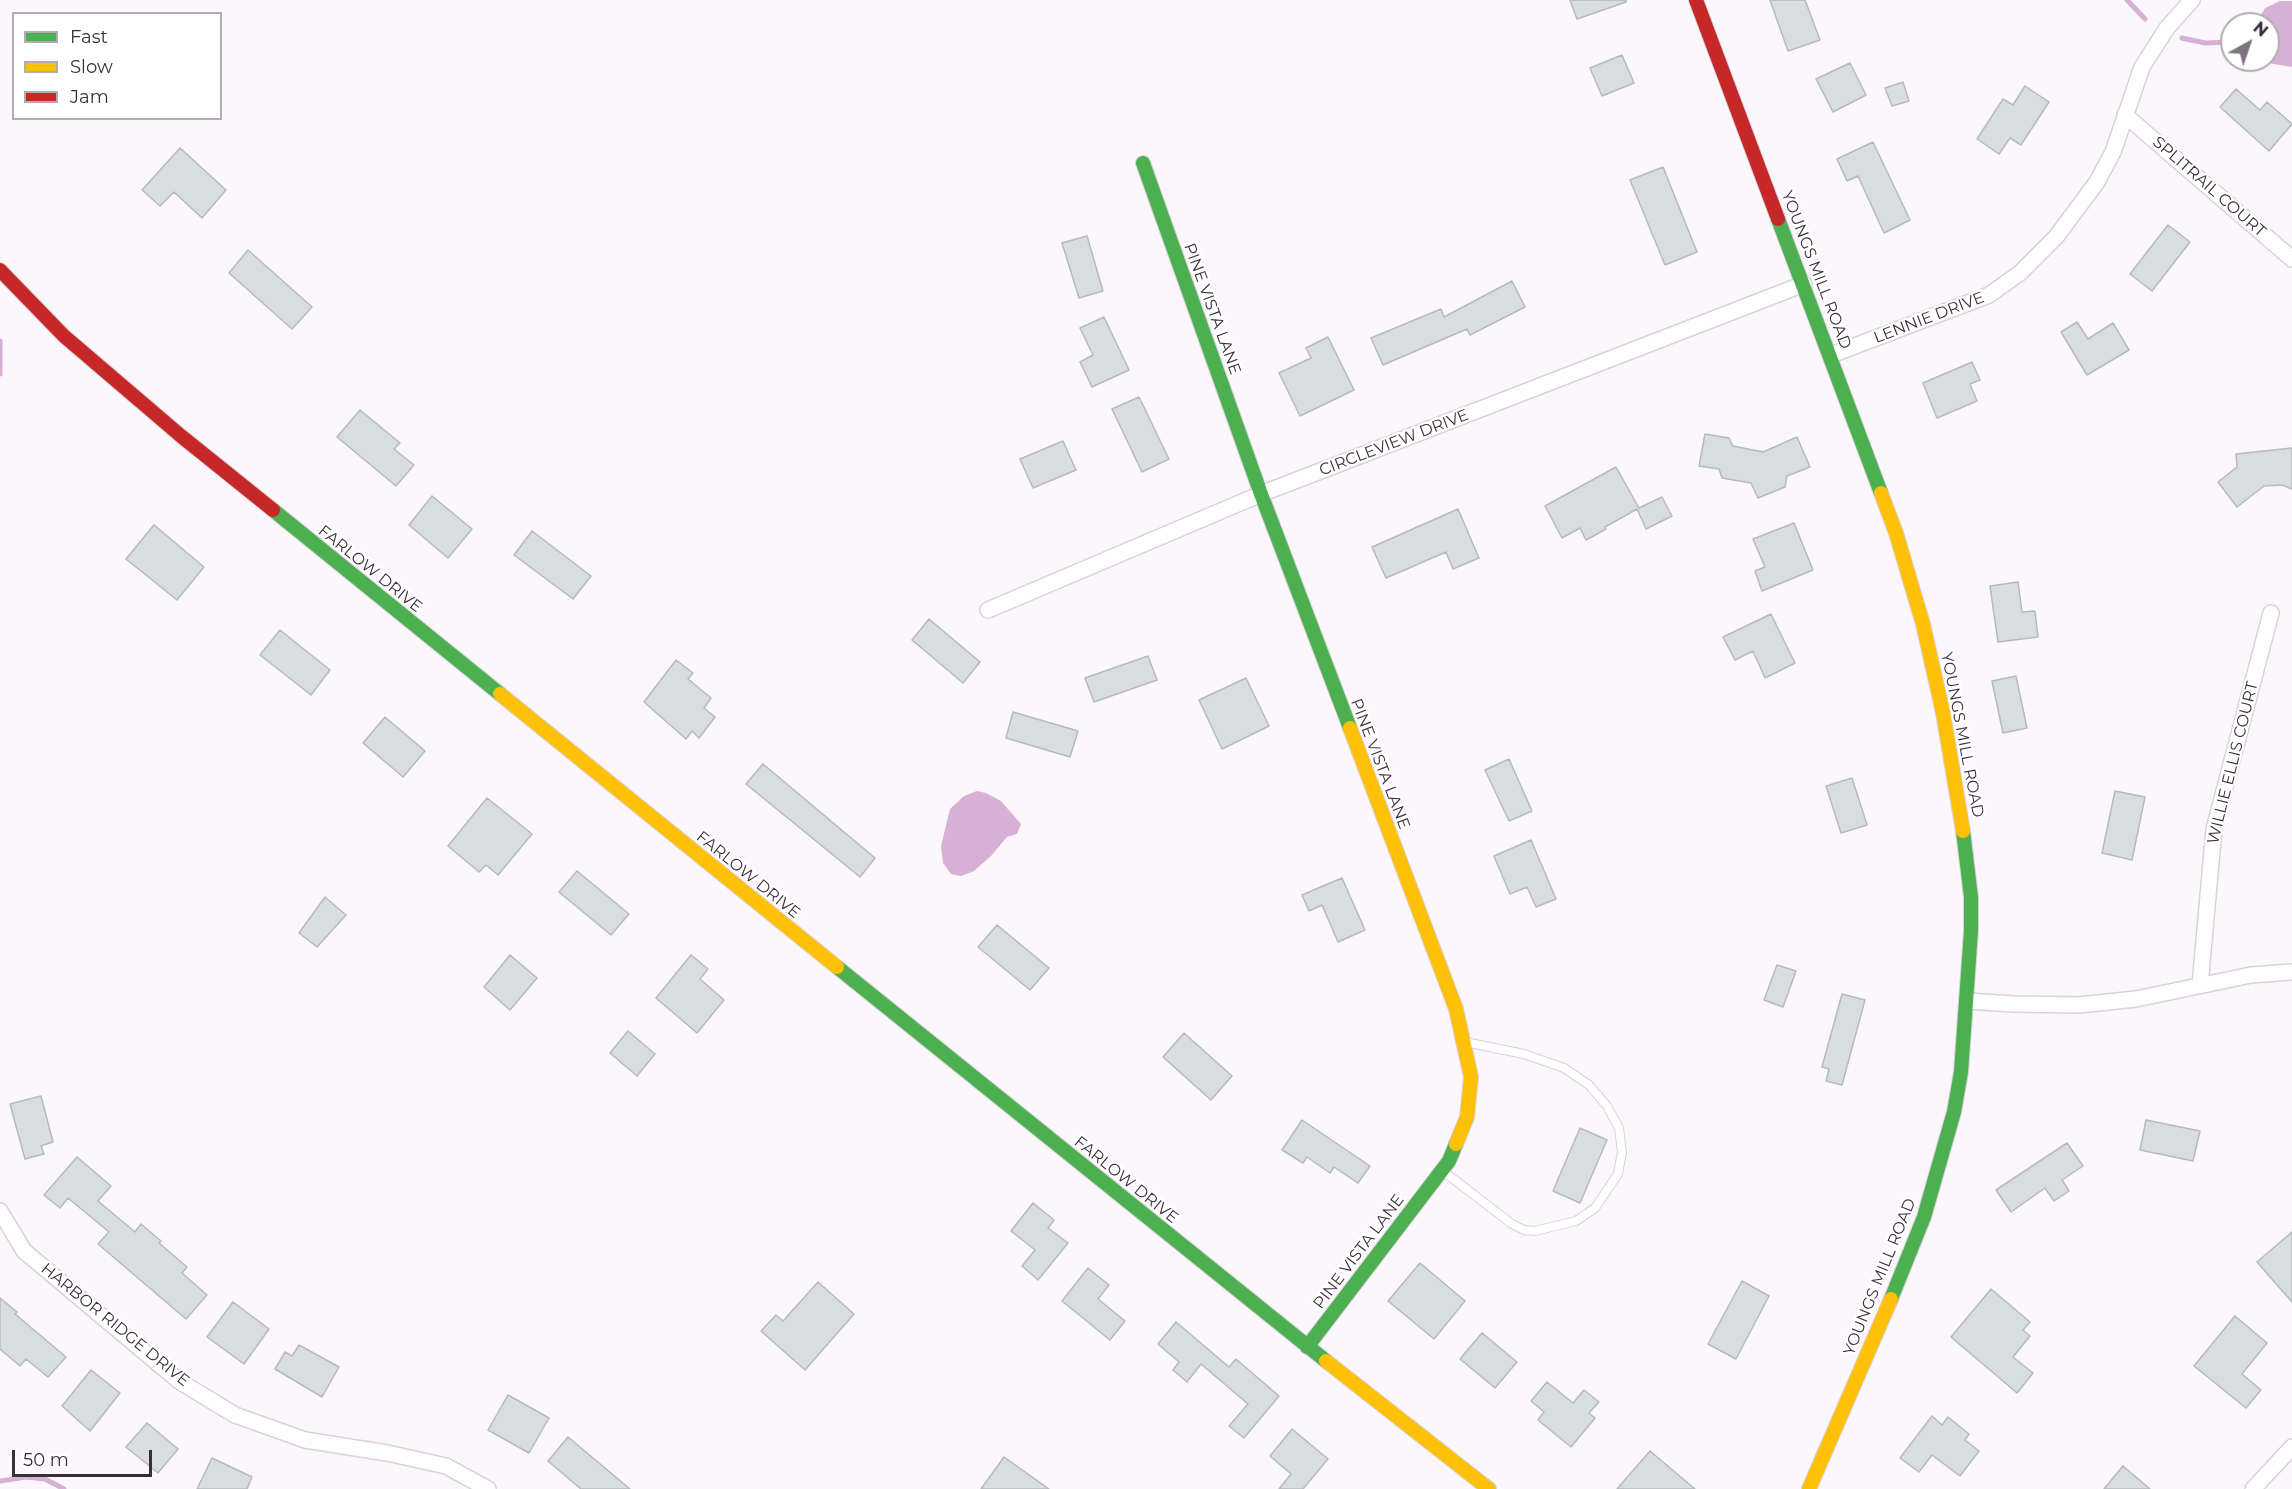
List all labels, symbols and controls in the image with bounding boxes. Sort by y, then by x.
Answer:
legend [12,12,222,120]
north arrow [2220,12,2280,72]
text: N [2250,18,2272,41]
text: Fast [70,26,108,48]
text: Slow [70,56,113,78]
text: Jam [70,86,109,108]
street label: SPLITRAIL COURT [2149,133,2269,241]
street label: YOUNGS MILL ROAD [1777,188,1855,352]
street label: PINE VISTA LANE [1179,241,1245,377]
street label: LENNIE DRIVE [1871,288,1987,348]
street label: CIRCLEVIEW DRIVE [1317,406,1471,480]
street label: FARLOW DRIVE [314,521,426,617]
street label: YOUNGS MILL ROAD [1937,651,1987,819]
street label: WILLIE ELLIS COURT [2204,680,2262,846]
street label: PINE VISTA LANE [1346,696,1414,832]
street label: FARLOW DRIVE [692,827,804,923]
street label: FARLOW DRIVE [1070,1132,1182,1228]
street label: PINE VISTA LANE [1310,1191,1408,1313]
street label: YOUNGS MILL ROAD [1840,1196,1920,1358]
street label: HARBOR RIDGE DRIVE [37,1259,193,1391]
scale bar [15,1438,154,1476]
text: 50 m [23,1449,69,1471]

